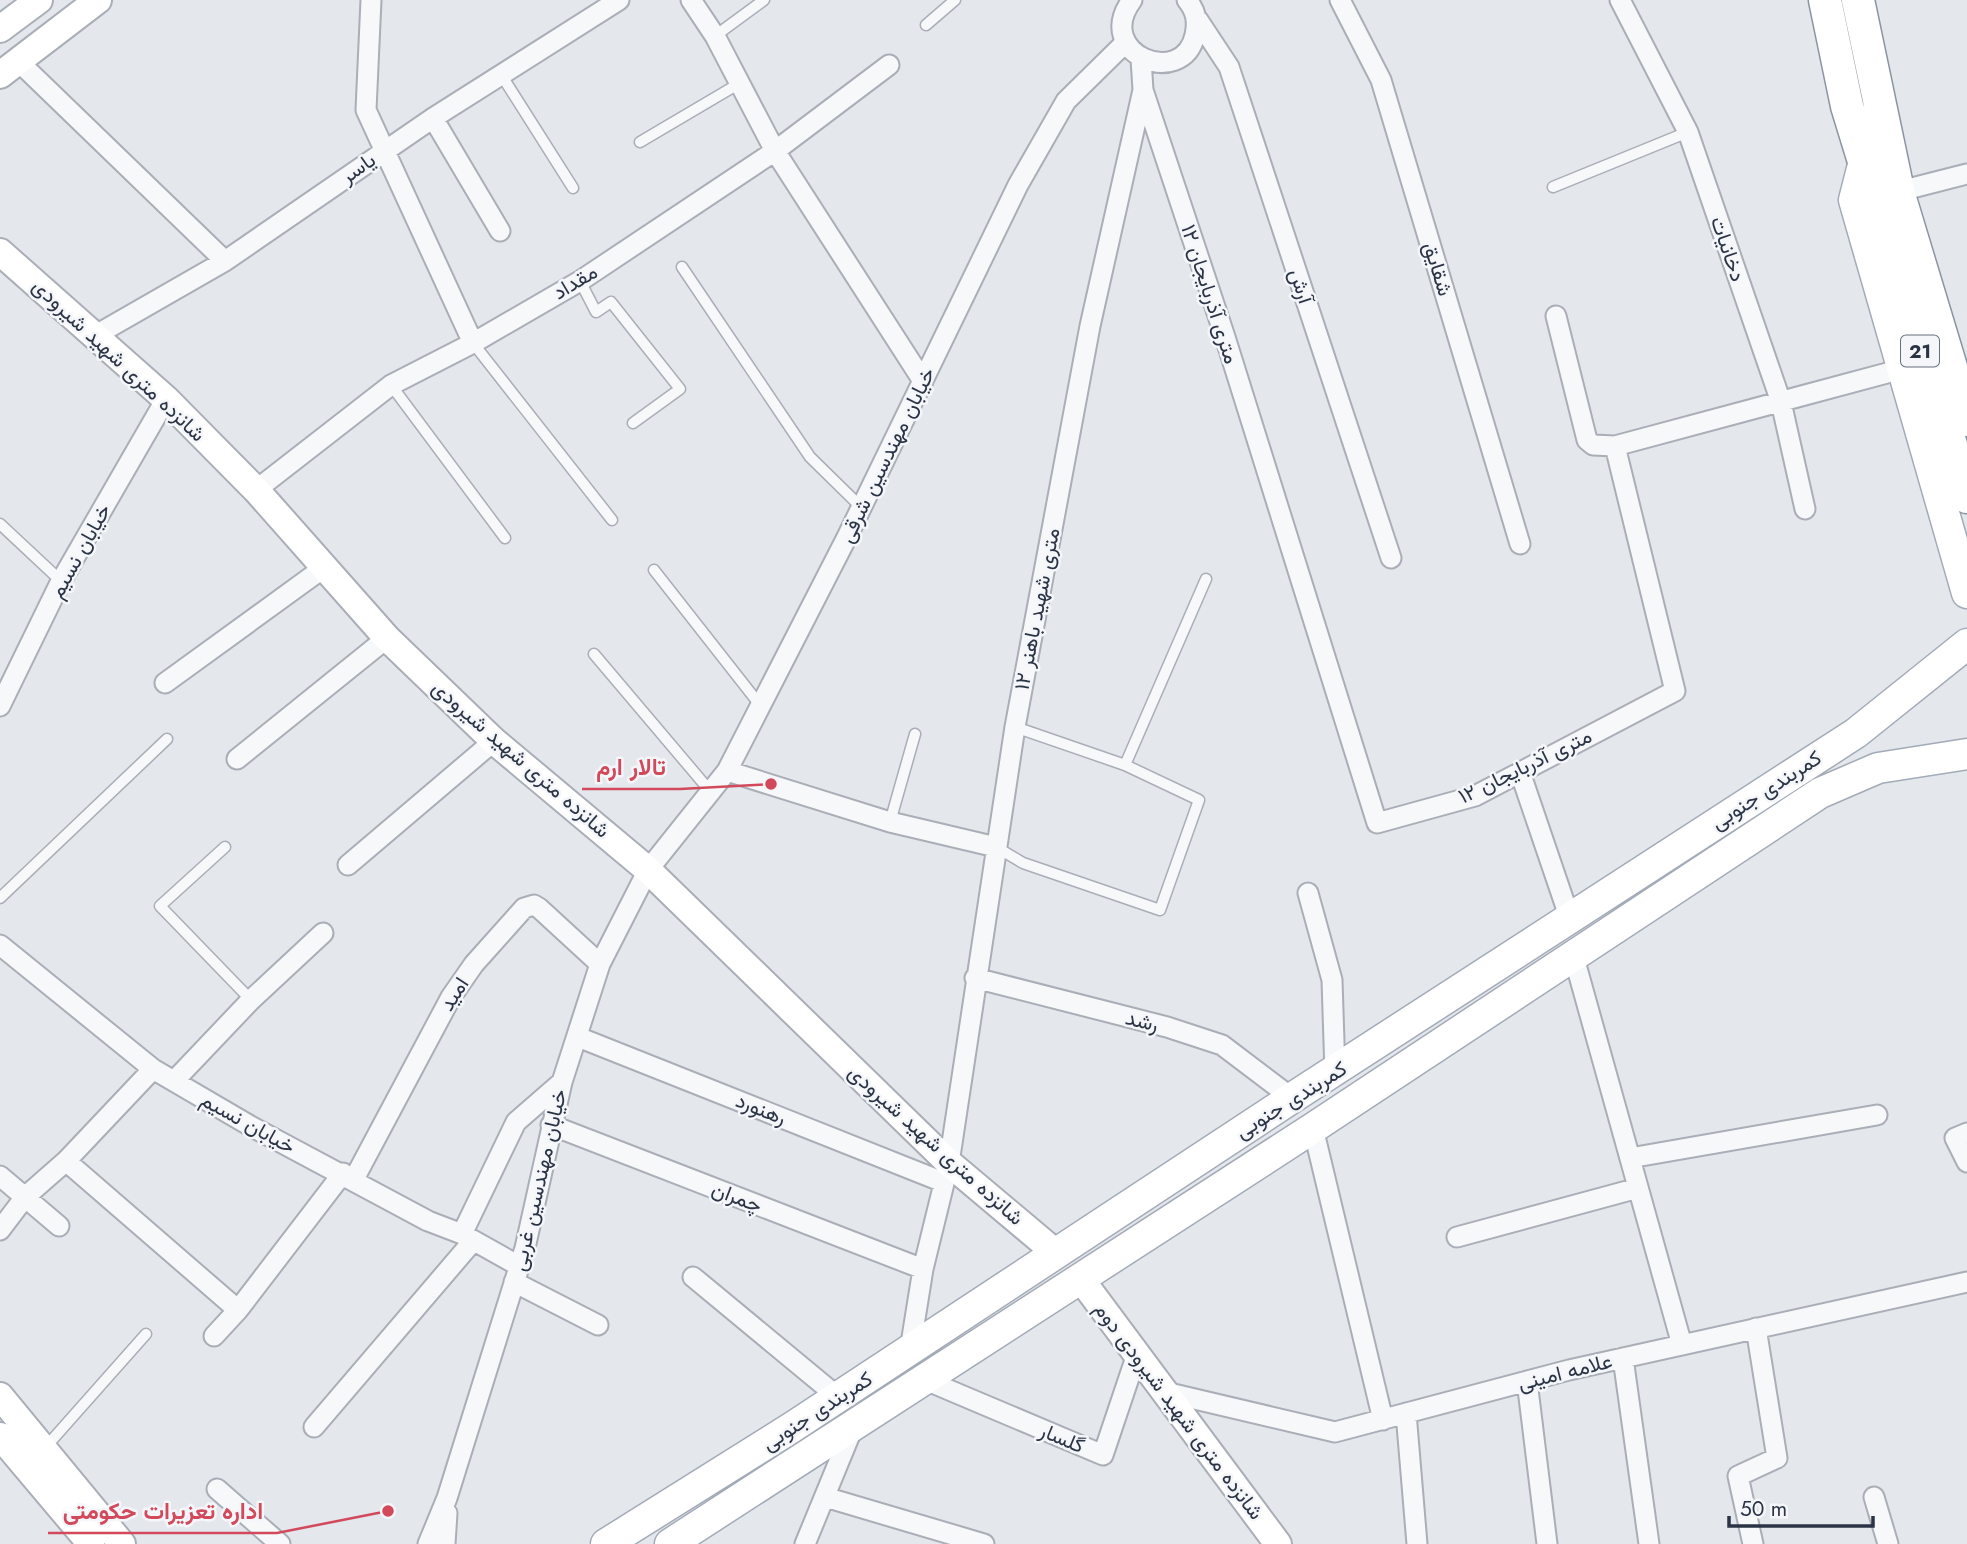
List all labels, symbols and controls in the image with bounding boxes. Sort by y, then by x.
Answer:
street label: یاسر [334,145,382,191]
street label: دخانیات [1703,212,1753,286]
street label: ۱۲ متری آذربایجان [1173,220,1247,368]
street label: شقایق [1416,238,1460,300]
street label: مقداد [547,257,603,307]
street label: آرش [1281,265,1321,309]
street label: شانزده متری شهید شیرودی [26,271,212,449]
road number: 21 [1901,336,1939,366]
street label: خیابان مهندسین شرقی [831,362,943,548]
street label: خیابان نسیم [42,498,118,604]
street label: ۱۲ متری شهید باهنر [1007,525,1067,693]
street label: شانزده متری شهید شیرودی [425,673,617,845]
street label: ۱۲ متری آذربایجان [1453,721,1597,811]
street label: کمربندی جنوبی [1705,743,1827,837]
callout: تالار ارم [582,745,680,789]
text: تالار ارم [596,750,666,784]
street label: امید [432,971,476,1017]
street label: رشد [1122,1002,1162,1040]
street label: کمربندی جنوبی [1229,1054,1353,1146]
street label: شانزده متری شهید شیرودی [841,1058,1031,1232]
street label: خیابان نسیم [195,1085,301,1161]
street label: رهنورد [731,1085,791,1133]
street label: خیابان مهندسین غربی [503,1086,575,1274]
street label: چمران [707,1174,767,1220]
street label: شانزده متری شهید شیرودی دوم [1087,1296,1271,1526]
street label: علامه امینی [1515,1346,1615,1398]
street label: کمربندی جنوبی [756,1364,878,1458]
street label: گلسار [1034,1415,1089,1461]
scale bar [1729,1484,1872,1528]
callout: اداره تعزیرات حکومتی [48,1489,277,1533]
text: اداره تعزیرات حکومتی [63,1494,263,1528]
text: 50 m [1740,1494,1787,1524]

